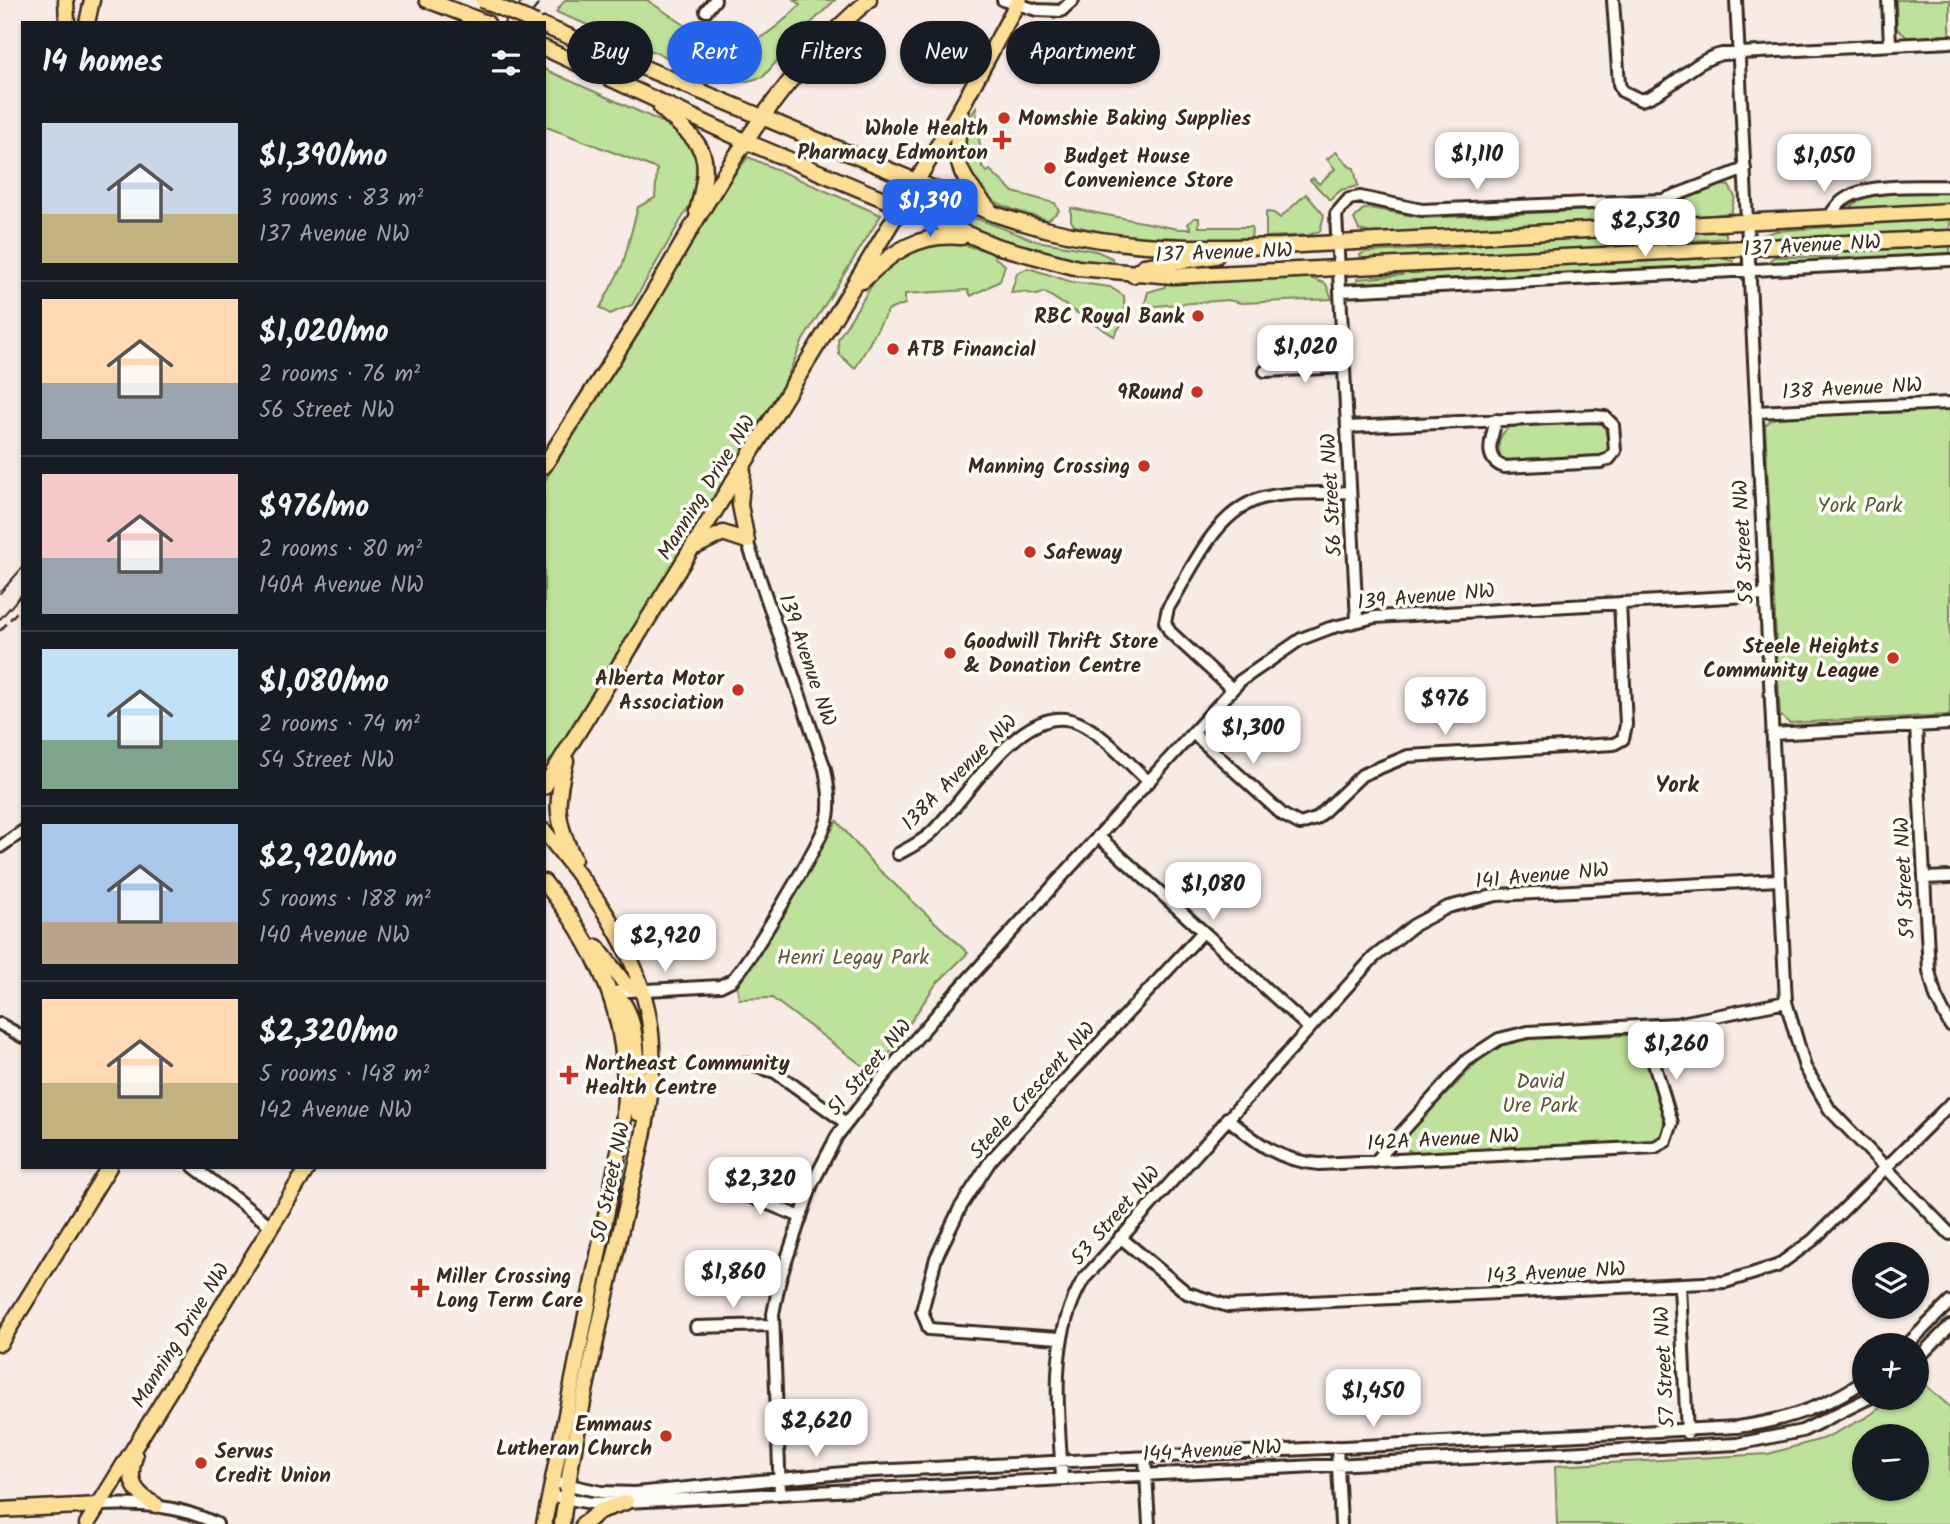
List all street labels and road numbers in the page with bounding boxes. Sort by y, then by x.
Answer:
street label: 137 Avenue NW [1743,226,1882,267]
street label: 137 Avenue NW [1155,235,1293,272]
street label: 138 Avenue NW [1781,369,1923,410]
street label: Manning Drive NW [649,409,765,567]
street label: 56 Street NW [1313,432,1352,558]
street label: 58 Street NW [1725,479,1764,605]
street label: 139 Avenue NW [1356,575,1496,620]
street label: 139 Avenue NW [768,590,845,731]
street label: 138A Avenue NW [894,707,1026,839]
street label: 59 Street NW [1886,816,1925,940]
street label: 141 Avenue NW [1474,854,1610,899]
street label: 51 Street NW [819,1012,921,1124]
street label: Steele Crescent NW [962,1014,1104,1168]
street label: 50 Street NW [583,1119,640,1246]
street label: 142A Avenue NW [1366,1120,1520,1161]
street label: 53 Street NW [1063,1158,1169,1274]
street label: 143 Avenue NW [1486,1253,1627,1294]
street label: Manning Drive NW [123,1257,239,1415]
street label: 57 Street NW [1646,1305,1685,1429]
street label: 144 Avenue NW [1142,1431,1282,1472]

